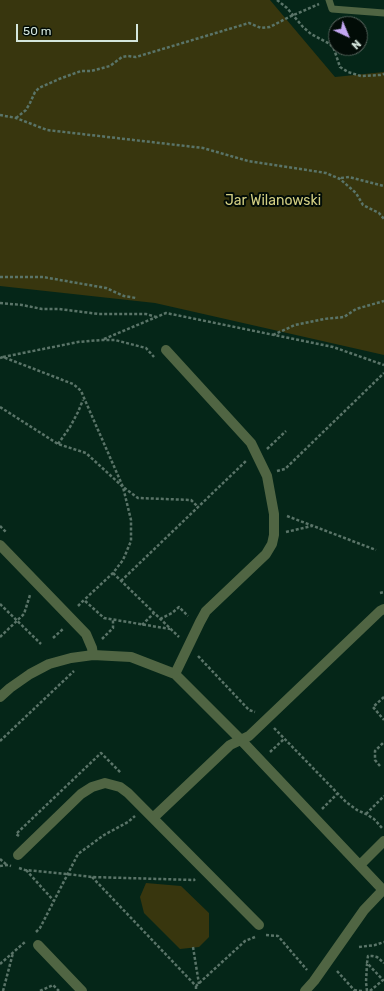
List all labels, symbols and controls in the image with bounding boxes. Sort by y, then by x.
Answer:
scale bar [18,16,140,42]
north arrow [328,16,368,56]
text: 50 m [23,24,51,38]
text: N [349,37,363,52]
park label: Jar Wilanowski [225,193,321,209]

